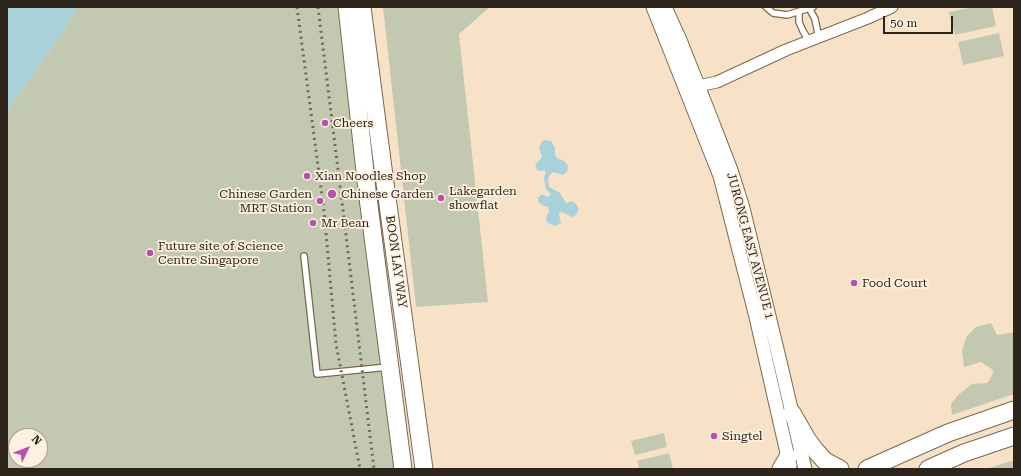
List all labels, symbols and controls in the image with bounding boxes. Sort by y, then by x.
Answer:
scale bar [885,8,955,34]
text: 50 m [890,16,917,30]
place label: Cheers [333,116,373,130]
marker: Cheers [320,118,330,128]
place label: Xian Noodles Shop [315,169,426,183]
marker: Xian Noodles Shop [302,171,312,181]
street label: JURONG EAST AVENUE 1 [723,171,777,321]
place label: Lakegarden showflat [449,184,517,212]
place label: Chinese Garden MRT Station [219,187,312,215]
place label: Chinese Garden [341,187,434,201]
marker: Chinese Garden [326,188,338,200]
marker: Lakegarden showflat [436,193,446,203]
marker: Chinese Garden MRT Station [315,196,325,206]
street label: BOON LAY WAY [382,215,410,309]
place label: Mr Bean [321,216,369,230]
marker: Mr Bean [308,218,318,228]
place label: Future site of Science Centre Singapore [158,239,283,267]
marker: Future site of Science Centre Singapore [145,248,155,258]
place label: Food Court [862,276,927,290]
marker: Food Court [849,278,859,288]
north arrow [8,428,48,468]
place label: Singtel [722,429,763,443]
marker: Singtel [709,431,719,441]
text: N [29,433,44,448]

